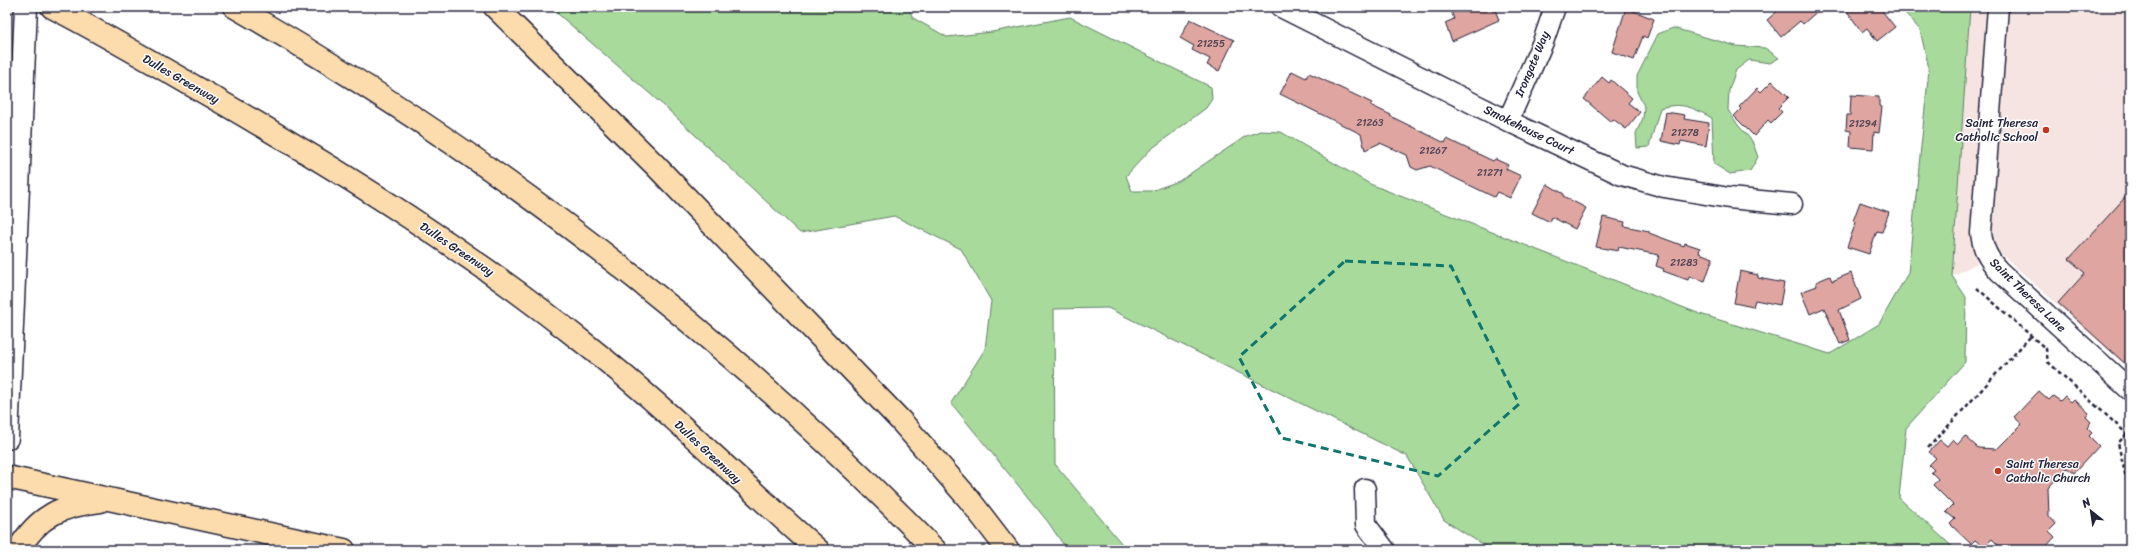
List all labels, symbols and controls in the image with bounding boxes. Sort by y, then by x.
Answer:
street label: Irongate Way [1508,27,1556,101]
house number: 21255 [1197,35,1225,53]
street label: Dulles Greenway [138,48,224,110]
street label: Smokehouse Court [1480,99,1579,162]
place label: Saint Theresa Catholic School [1956,112,2039,148]
house number: 21263 [1357,114,1384,132]
house number: 21294 [1849,115,1877,133]
house number: 21278 [1671,124,1699,142]
marker: Saint Theresa Catholic School [2041,125,2051,135]
house number: 21267 [1419,142,1448,160]
house number: 21271 [1477,164,1503,182]
street label: Dulles Greenway [415,216,499,283]
street label: Saint Theresa Lane [1984,252,2072,338]
house number: 21283 [1670,254,1698,272]
street label: Dulles Greenway [669,415,748,490]
place label: Saint Theresa Catholic Church [2006,453,2090,489]
marker: Saint Theresa Catholic Church [1993,466,2003,476]
north arrow [2071,491,2111,531]
text: N [2077,492,2095,513]

